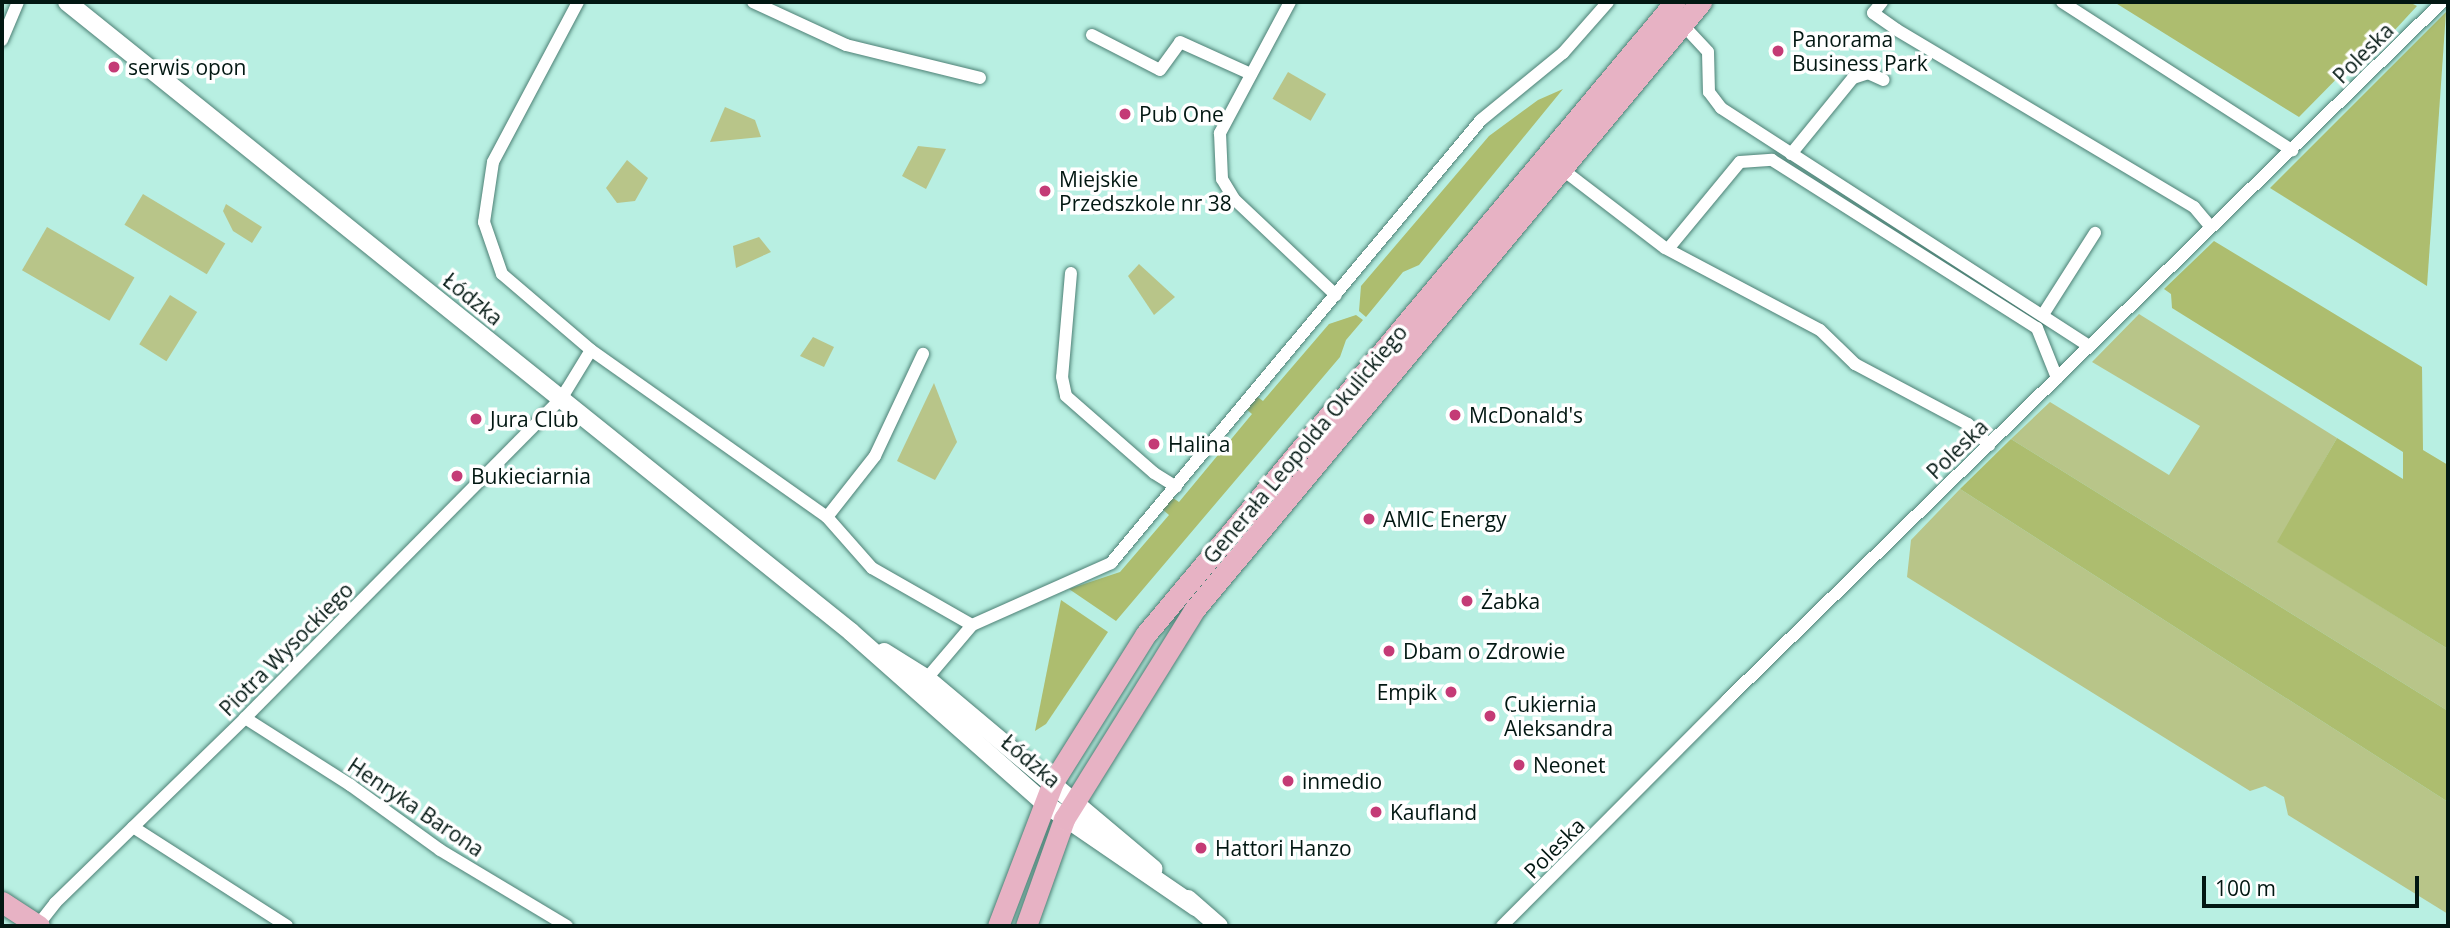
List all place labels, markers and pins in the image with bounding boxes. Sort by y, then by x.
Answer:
place label: Panorama Business Park [1792,26,1928,76]
marker: Panorama Business Park [1770,43,1786,59]
place label: serwis opon [128,54,246,80]
marker: serwis opon [106,59,122,75]
place label: Pub One [1139,101,1224,127]
marker: Pub One [1117,106,1133,122]
place label: Miejskie Przedszkole nr 38 [1059,166,1232,216]
marker: Miejskie Przedszkole nr 38 [1037,183,1053,199]
place label: McDonald's [1469,402,1583,428]
place label: Jura Club [490,406,578,432]
marker: McDonald's [1447,407,1463,423]
marker: Jura Club [468,411,484,427]
place label: Halina [1168,431,1230,457]
marker: Halina [1146,436,1162,452]
place label: Bukieciarnia [471,463,591,489]
marker: Bukieciarnia [449,468,465,484]
place label: AMIC Energy [1383,506,1507,532]
marker: AMIC Energy [1361,511,1377,527]
place label: Żabka [1481,588,1540,614]
marker: Żabka [1459,593,1475,609]
place label: Dbam o Zdrowie [1403,638,1565,664]
marker: Dbam o Zdrowie [1381,643,1397,659]
place label: Empik [1377,679,1437,705]
marker: Empik [1443,684,1459,700]
place label: Cukiernia Aleksandra [1504,691,1613,741]
marker: Cukiernia Aleksandra [1482,708,1498,724]
place label: Neonet [1533,752,1605,778]
marker: Neonet [1511,757,1527,773]
place label: inmedio [1302,768,1382,794]
marker: inmedio [1280,773,1296,789]
place label: Kaufland [1390,799,1477,825]
marker: Kaufland [1368,804,1384,820]
place label: Hattori Hanzo [1215,835,1352,861]
marker: Hattori Hanzo [1193,840,1209,856]

